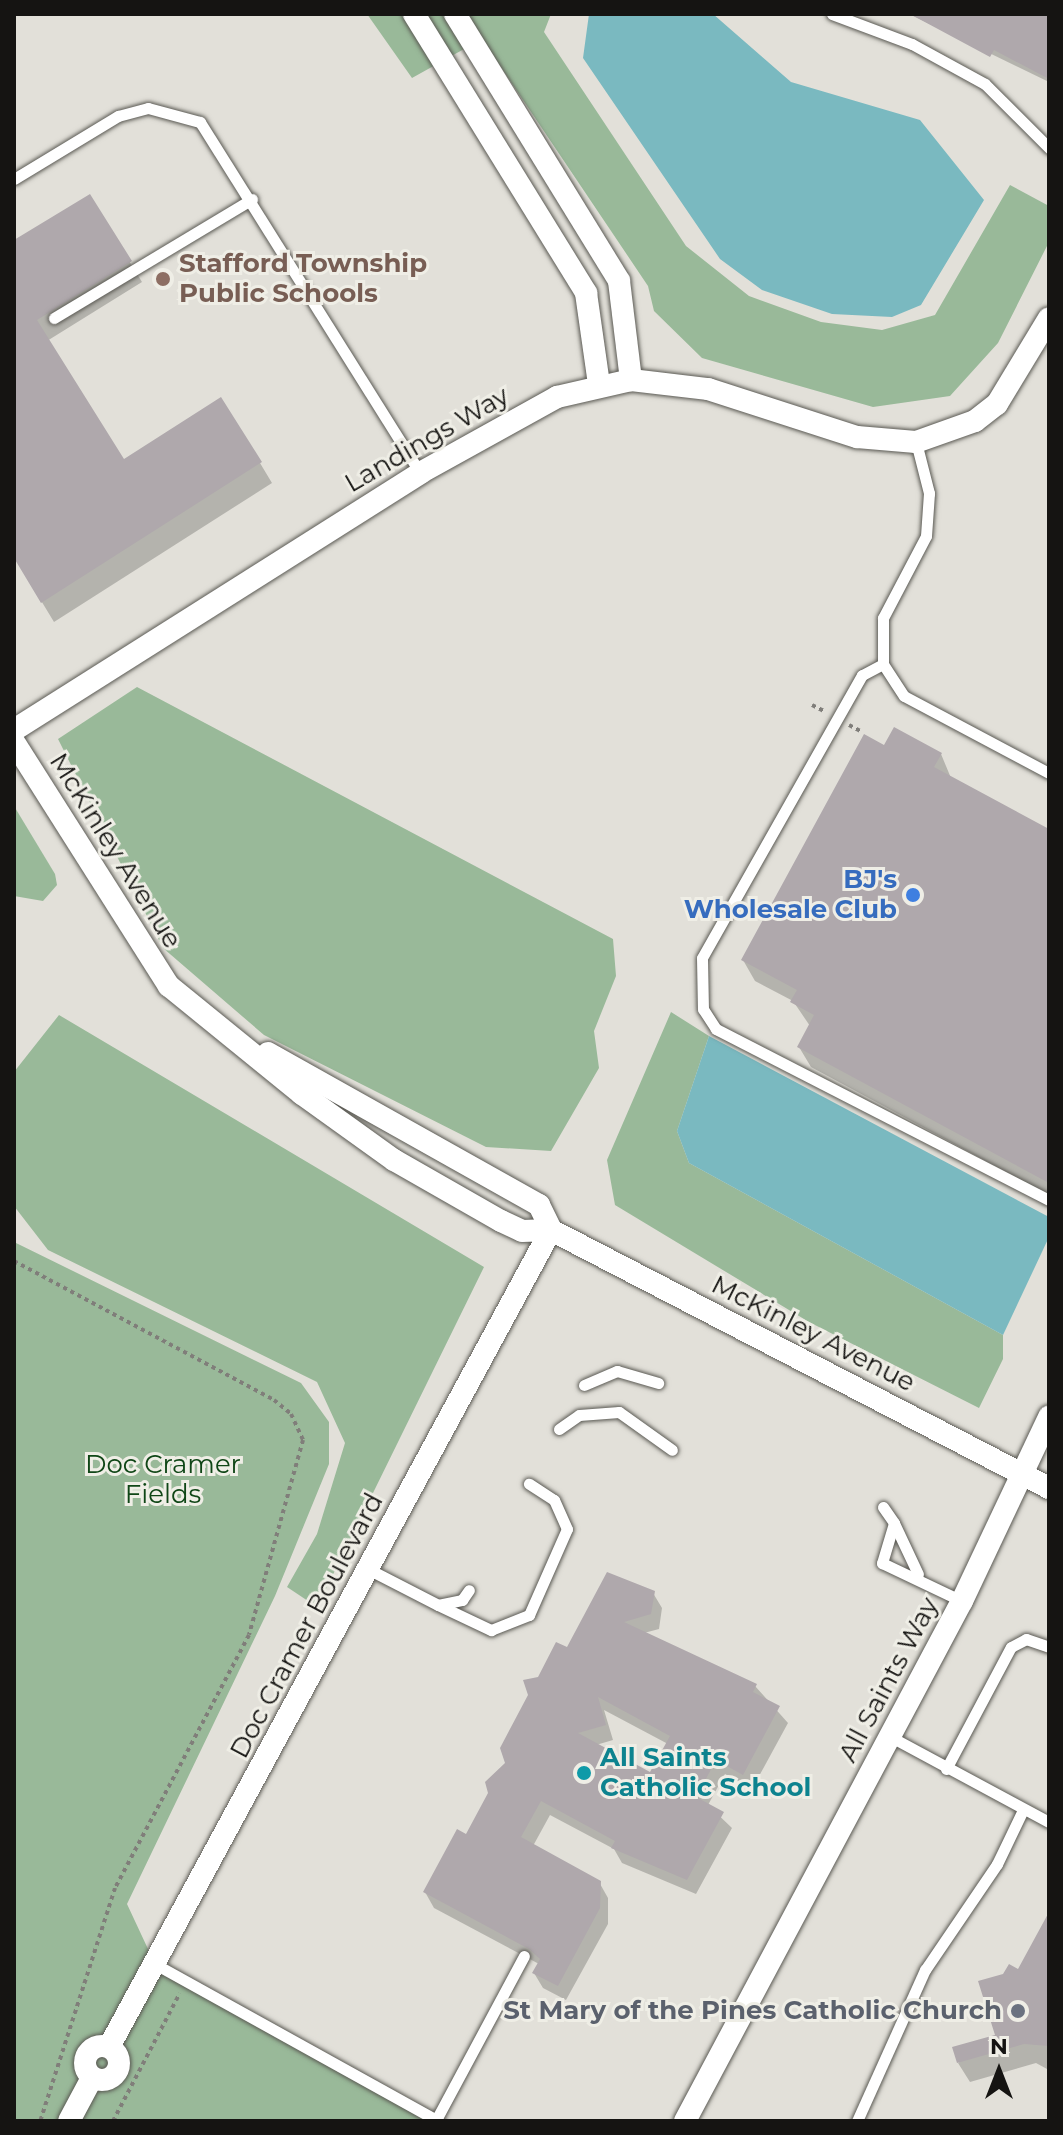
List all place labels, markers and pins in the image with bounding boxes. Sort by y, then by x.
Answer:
place label: Stafford Township Public Schools [179,248,427,310]
marker: Stafford Township Public Schools [154,270,172,288]
place label: BJ's Wholesale Club [684,864,897,926]
marker: BJ's Wholesale Club [904,886,922,904]
place label: All Saints Catholic School [600,1742,811,1804]
marker: All Saints Catholic School [575,1764,593,1782]
place label: St Mary of the Pines Catholic Church [503,1995,1002,2027]
marker: St Mary of the Pines Catholic Church [1009,2002,1027,2020]

